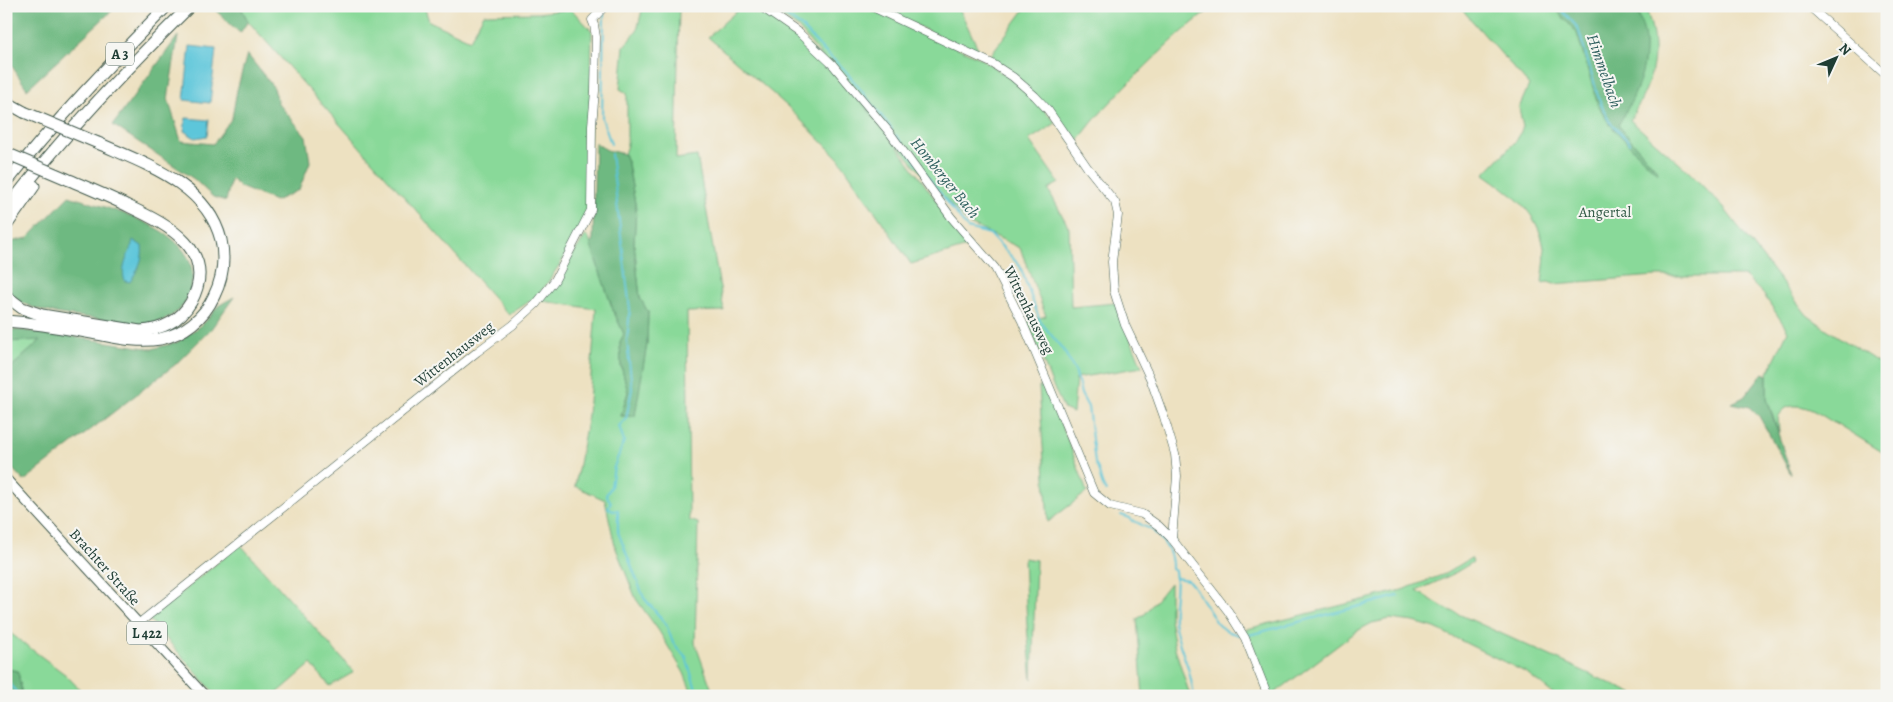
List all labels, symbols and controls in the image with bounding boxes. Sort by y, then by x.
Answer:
water label: Himmelbach [1581,31,1627,111]
north arrow [1810,32,1860,82]
text: N [1835,39,1855,60]
road number: A 3 [106,42,134,66]
water label: Homberger Bach [905,133,985,223]
park label: Angertal [1578,202,1631,222]
street label: Wittenhausweg [999,262,1059,358]
street label: Wittenhausweg [409,316,498,392]
street label: Brachter Straße [65,524,145,610]
road number: L 422 [127,622,167,644]

